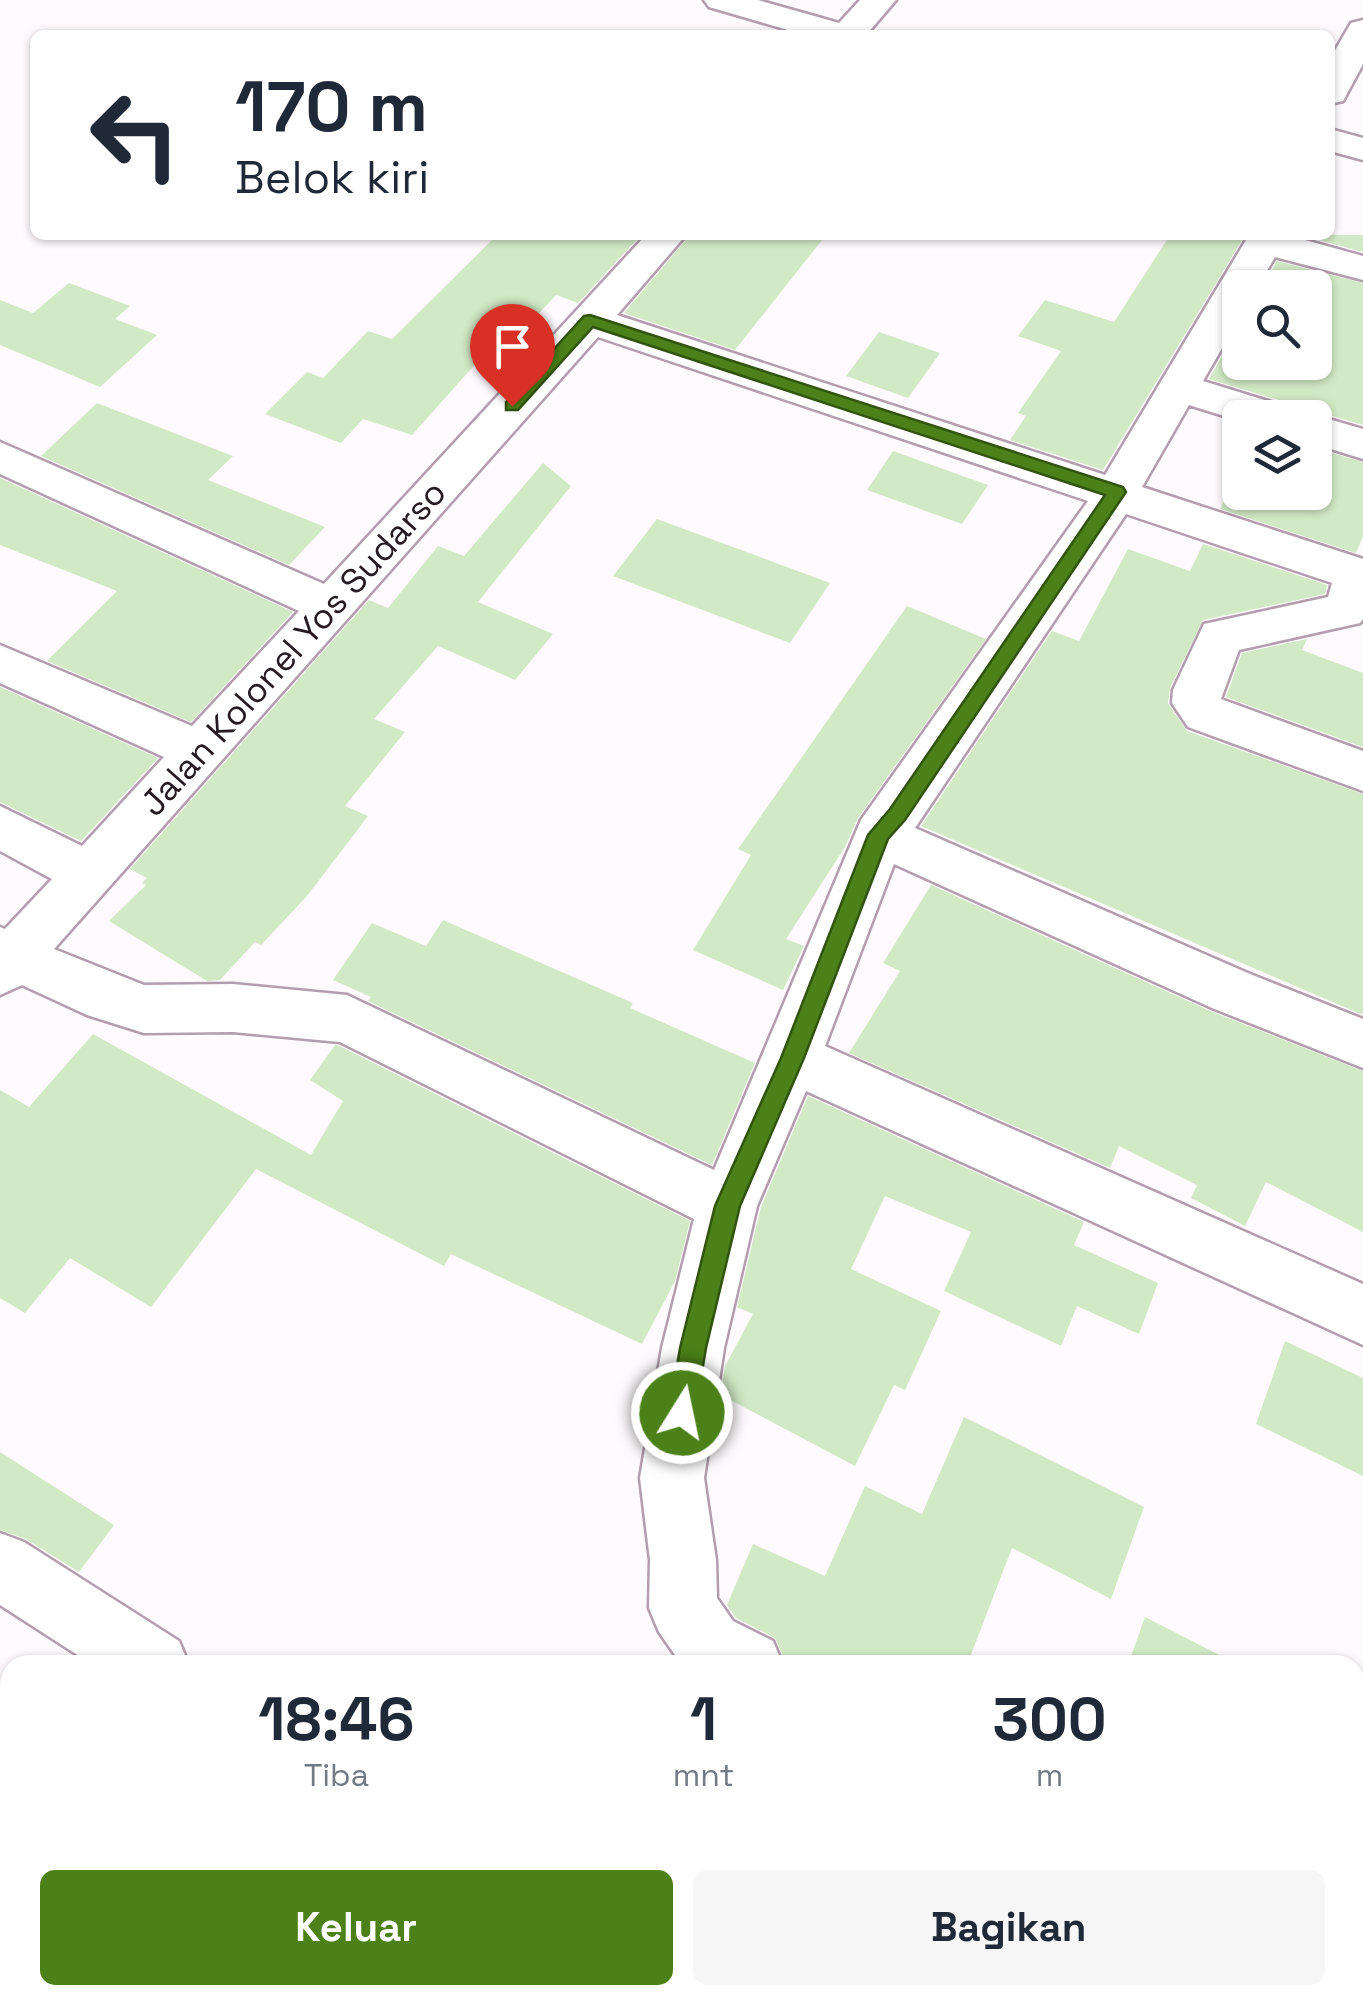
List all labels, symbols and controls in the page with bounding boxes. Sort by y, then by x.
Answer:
text: 170 m [235,62,428,151]
icon: left [70,70,200,200]
text: Belok kiri [235,149,429,206]
map controls [1222,270,1332,510]
button: search [1222,270,1332,380]
pin [470,304,555,407]
icon: arrive [485,319,540,374]
button: layers [1222,400,1332,510]
street label: Jalan Kolonel Yos Sudarso [131,471,455,825]
position arrow [630,1361,734,1465]
text: 18:46 [258,1681,415,1758]
text: 1 [690,1681,717,1758]
text: 300 [992,1681,1107,1758]
text: Tiba [304,1755,369,1795]
text: mnt [673,1755,734,1795]
text: m [1036,1755,1063,1795]
button: Keluar [40,1870,673,1985]
button: Bagikan [693,1870,1325,1985]

